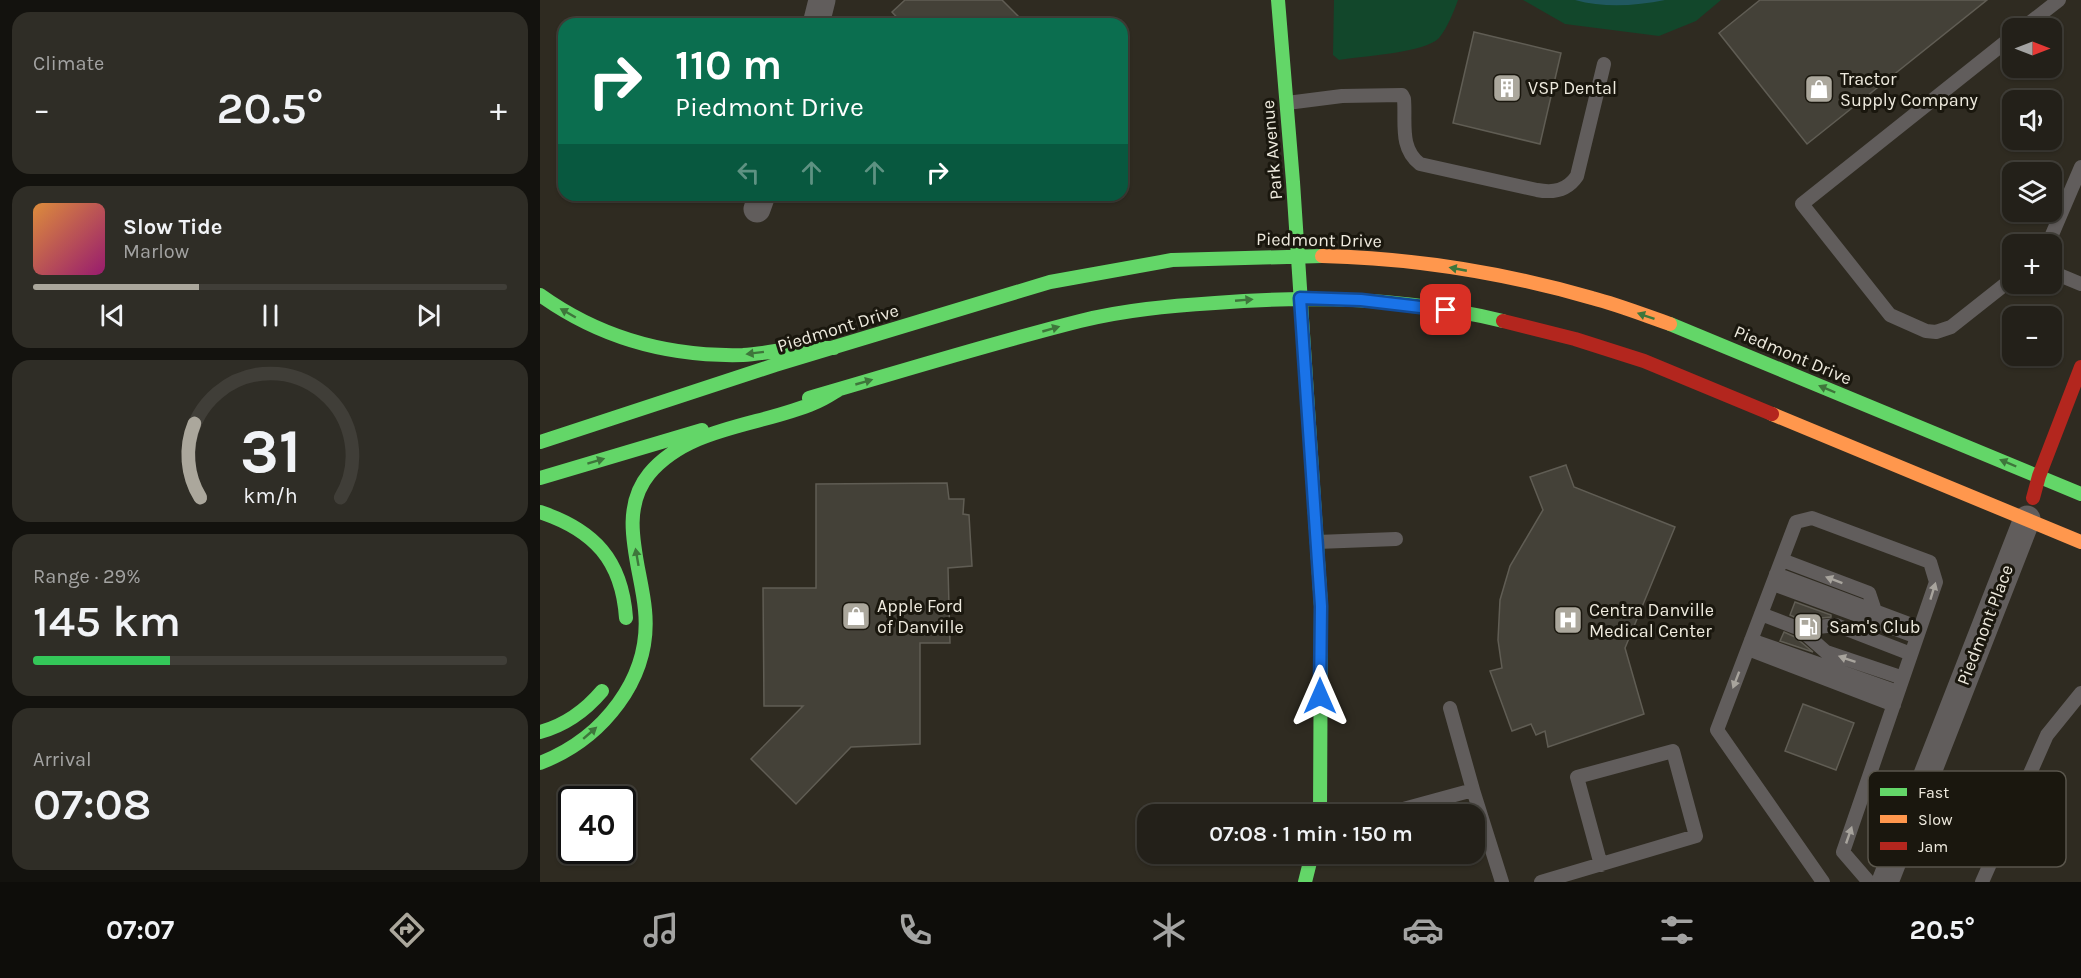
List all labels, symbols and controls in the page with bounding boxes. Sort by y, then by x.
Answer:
north arrow [2002,18,2062,78]
map controls [2002,18,2062,366]
text: 110 m [675,40,782,90]
icon: right [576,42,654,120]
text: Climate [33,52,104,75]
place label: Tractor Supply Company [1840,68,1979,111]
building icon: VSP Dental [1491,72,1523,104]
shop icon: Tractor Supply Company [1803,73,1835,105]
place label: VSP Dental [1528,77,1617,99]
text: 20.5° [217,82,323,134]
text: − [33,90,50,128]
text: + [490,90,507,128]
button: sound [2002,90,2062,150]
text: Piedmont Drive [675,91,864,123]
street label: Park Avenue [1257,99,1287,201]
icon: left [732,156,765,189]
icon: ahead [795,156,828,189]
icon: ahead [858,156,891,189]
icon: right [921,156,954,189]
button: layers [2002,162,2062,222]
text: Slow Tide [123,214,223,240]
street label: Piedmont Drive [1256,228,1382,252]
button: + [2002,234,2062,294]
text: Marlow [123,240,189,263]
one-way arrow [1448,264,1467,273]
pin [1420,284,1471,335]
icon: arrive [1429,293,1462,326]
one-way arrow [1234,295,1253,305]
icon: previous [96,299,129,332]
icon: pause [254,299,287,332]
icon: next [412,299,445,332]
street label: Piedmont Drive [775,299,901,357]
button: − [2002,306,2062,366]
one-way arrow [560,307,576,318]
one-way arrow [1637,311,1655,321]
street label: Piedmont Drive [1731,320,1855,390]
one-way arrow [1042,324,1060,333]
one-way arrow [746,349,765,358]
one-way arrow [855,377,873,386]
one-way arrow [1818,384,1836,394]
text: 31 [239,415,301,488]
one-way arrow [587,456,605,465]
one-way arrow [1998,458,2016,468]
text: km/h [243,483,297,508]
one-way arrow [632,547,641,566]
street label: Piedmont Place [1952,562,2018,688]
text: Range · 29% [33,565,141,588]
one-way arrow [1825,575,1843,584]
one-way arrow [1929,582,1938,600]
text: 145 km [33,595,181,647]
place label: Apple Ford of Danville [877,595,964,638]
place label: Centra Danville Medical Center [1589,599,1714,642]
shop icon: Apple Ford of Danville [840,600,872,632]
hospital icon: Centra Danville Medical Center [1552,604,1584,636]
fuel station icon: Sam's Club [1792,611,1824,643]
place label: Sam's Club [1829,616,1920,638]
one-way arrow [1838,654,1856,664]
position arrow [1288,664,1352,728]
one-way arrow [1731,672,1741,690]
one-way arrow [582,727,597,740]
text: Arrival [33,748,92,771]
legend [1868,771,2066,867]
text: 07:08 [33,778,151,830]
text: Fast [1918,783,1949,802]
speed limit sign: 40 [558,786,636,864]
text: Slow [1918,810,1953,829]
text: 07:08 · 1 min · 150 m [1209,821,1413,847]
one-way arrow [1844,825,1854,843]
text: Jam [1918,837,1948,856]
icon: directions [386,909,428,951]
icon: music [640,909,682,951]
icon: phone [894,909,936,951]
icon: climate [1148,909,1190,951]
icon: car [1402,909,1444,951]
icon: filters [1656,909,1698,951]
text: 07:07 [106,914,174,946]
text: 20.5° [1910,914,1975,946]

